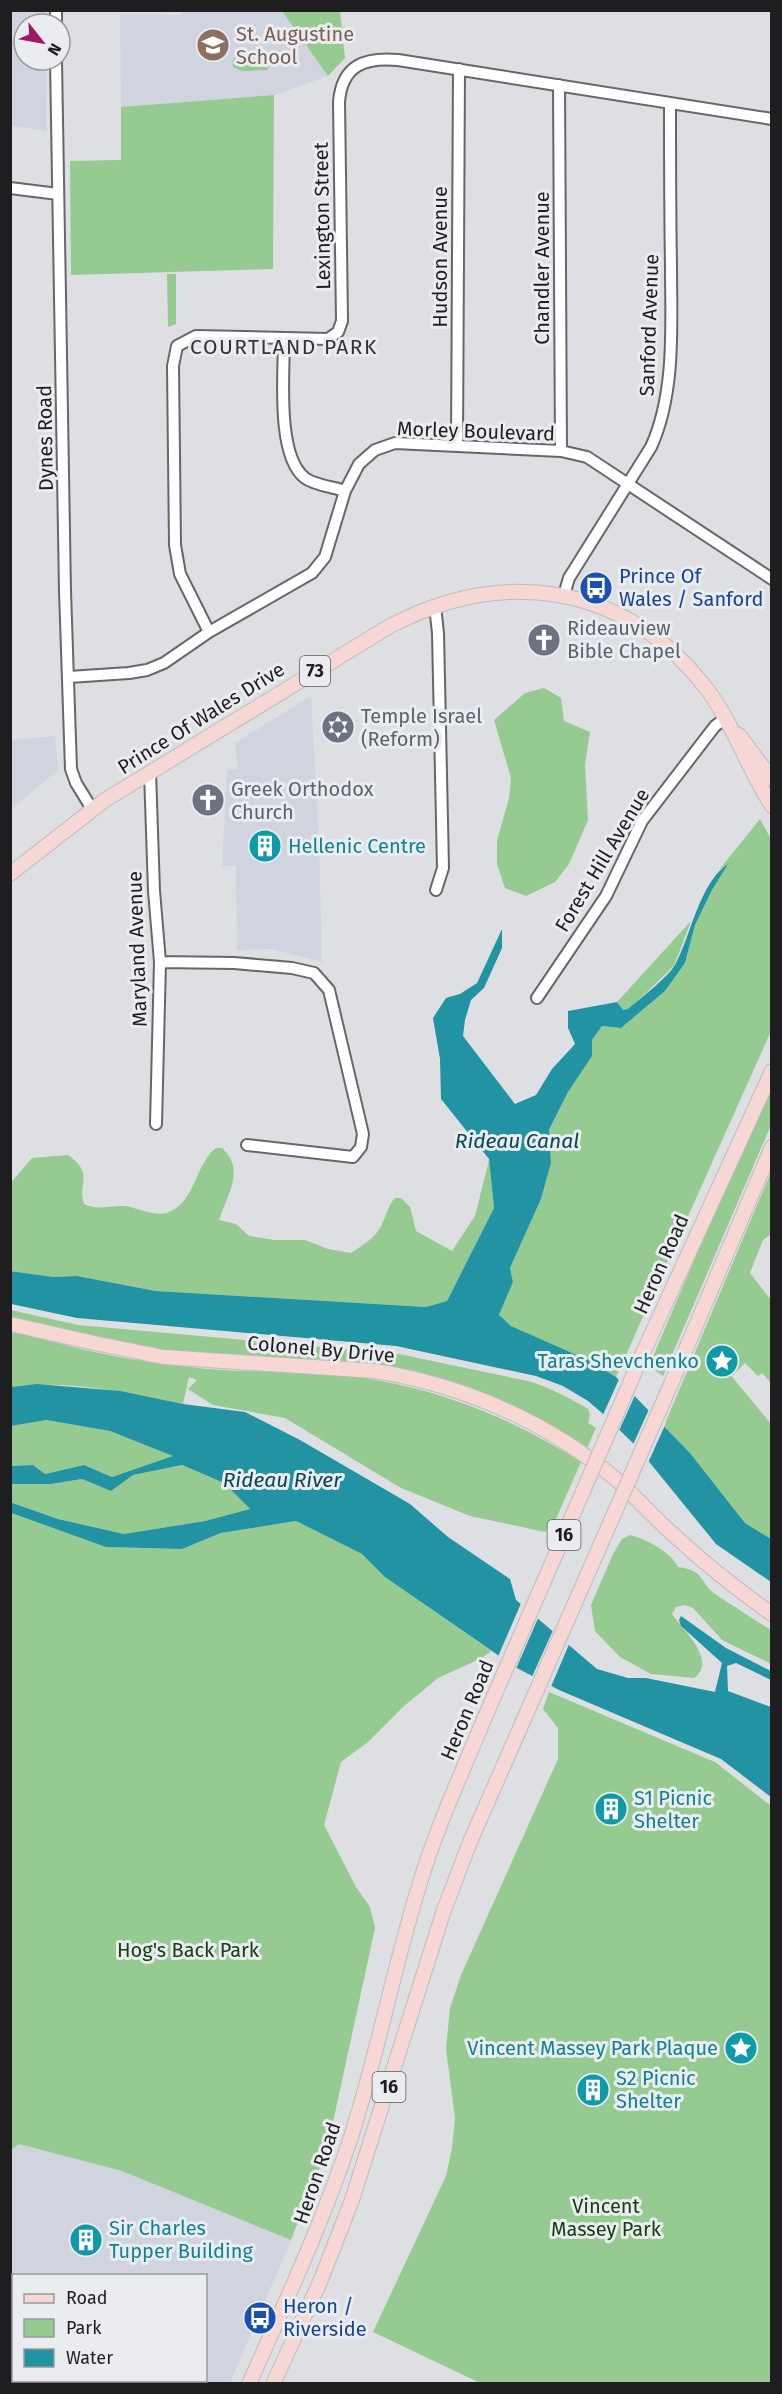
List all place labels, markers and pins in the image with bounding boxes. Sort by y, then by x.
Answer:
place label: St. Augustine School [236,22,354,69]
school or university icon: St. Augustine School [195,27,231,63]
place label: Prince Of Wales / Sanford [619,564,763,611]
bus stop icon: Prince Of Wales / Sanford [578,570,614,606]
place label: Rideauview Bible Chapel [567,616,681,663]
church icon: Rideauview Bible Chapel [526,622,562,658]
place label: Temple Israel (Reform) [361,704,482,751]
synagogue icon: Temple Israel (Reform) [320,709,356,745]
place label: Greek Orthodox Church [231,777,374,824]
church icon: Greek Orthodox Church [190,782,226,818]
building icon: Hellenic Centre [247,828,283,864]
place label: Hellenic Centre [288,834,426,858]
place icon: Taras Shevchenko [704,1343,740,1379]
place label: Taras Shevchenko [538,1349,699,1373]
place label: S1 Picnic Shelter [634,1786,712,1833]
building icon: S1 Picnic Shelter [593,1791,629,1827]
place icon: Vincent Massey Park Plaque [723,2030,759,2066]
place label: Vincent Massey Park Plaque [467,2036,718,2060]
place label: S2 Picnic Shelter [616,2066,696,2113]
building icon: S2 Picnic Shelter [575,2072,611,2108]
place label: Sir Charles Tupper Building [109,2216,253,2263]
building icon: Sir Charles Tupper Building [68,2222,104,2258]
place label: Heron / Riverside [283,2294,367,2341]
bus stop icon: Heron / Riverside [242,2300,278,2336]

